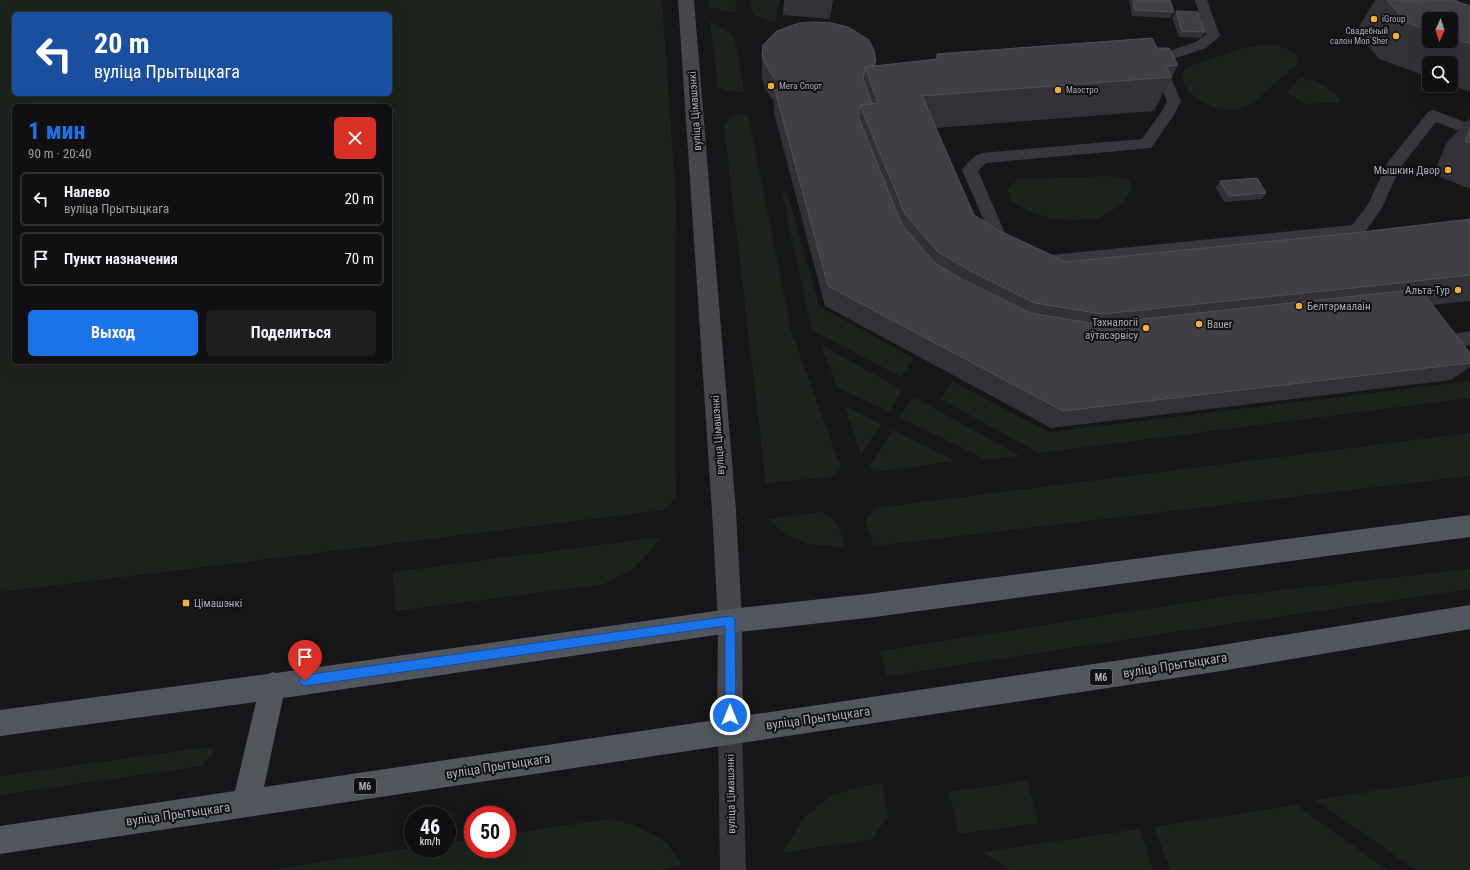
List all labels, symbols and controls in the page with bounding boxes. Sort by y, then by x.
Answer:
north arrow [1422,12,1458,48]
map controls [1422,12,1458,92]
marker: iGroup [1369,14,1379,24]
place label: iGroup [1382,14,1406,24]
place label: Свадебный салон Mon Sher [1330,26,1388,46]
text: 20 m [94,27,150,60]
icon: left [28,28,80,80]
marker: Свадебный салон Mon Sher [1391,31,1401,41]
button: search [1422,56,1458,92]
text: вуліца Прытыцкага [94,61,240,82]
street label: вуліца Цімашэнкі [686,71,704,151]
marker: Мега Спорт [766,81,776,91]
place label: Мега Спорт [779,81,822,91]
marker: Маэстро [1053,85,1063,95]
place label: Маэстро [1066,85,1099,95]
text: 1 мин [28,117,86,145]
button: close [334,117,376,159]
text: 90 m · 20:40 [28,146,91,161]
place label: Мышкин Двор [1374,164,1440,177]
marker: Мышкин Двор [1443,165,1453,175]
text: Налево [64,183,110,201]
icon: left [30,188,52,210]
text: 20 m [344,190,374,208]
text: вуліца Прытыцкага [64,201,169,216]
icon: arrive [30,248,52,270]
text: Пункт назначения [64,250,178,268]
text: 70 m [344,250,374,268]
place label: Альта-Тур [1405,284,1450,297]
marker: Альта-Тур [1453,285,1463,295]
place label: Белтэрмалаін [1307,300,1371,313]
marker: Белтэрмалаін [1294,301,1304,311]
button: Выход [28,310,198,356]
button: Поделиться [206,310,376,356]
place label: Тэхналогіі аўтасэрвісу [1085,316,1138,342]
place label: Bauer [1207,318,1233,331]
marker: Bauer [1194,319,1204,329]
marker: Тэхналогіі аўтасэрвісу [1141,323,1151,333]
street label: вуліца Цімашэнкі [709,395,727,475]
place label: Цімашэнкі [194,597,242,610]
marker: Цімашэнкі [181,598,191,608]
pin [288,640,322,681]
icon: arrive [294,646,316,668]
street label: вуліца Прытыцкага [1122,649,1228,681]
road number: М6 [1090,669,1112,685]
position arrow [709,694,751,736]
street label: вуліца Прытыцкага [765,703,871,733]
street label: вуліца Прытыцкага [445,750,551,782]
street label: вуліца Цімашэнкі [724,754,738,834]
road number: М6 [354,778,376,794]
street label: вуліца Прытыцкага [125,799,231,829]
speed limit sign: 50 [464,806,516,858]
text: 46 [420,815,440,839]
text: km/h [420,836,440,847]

